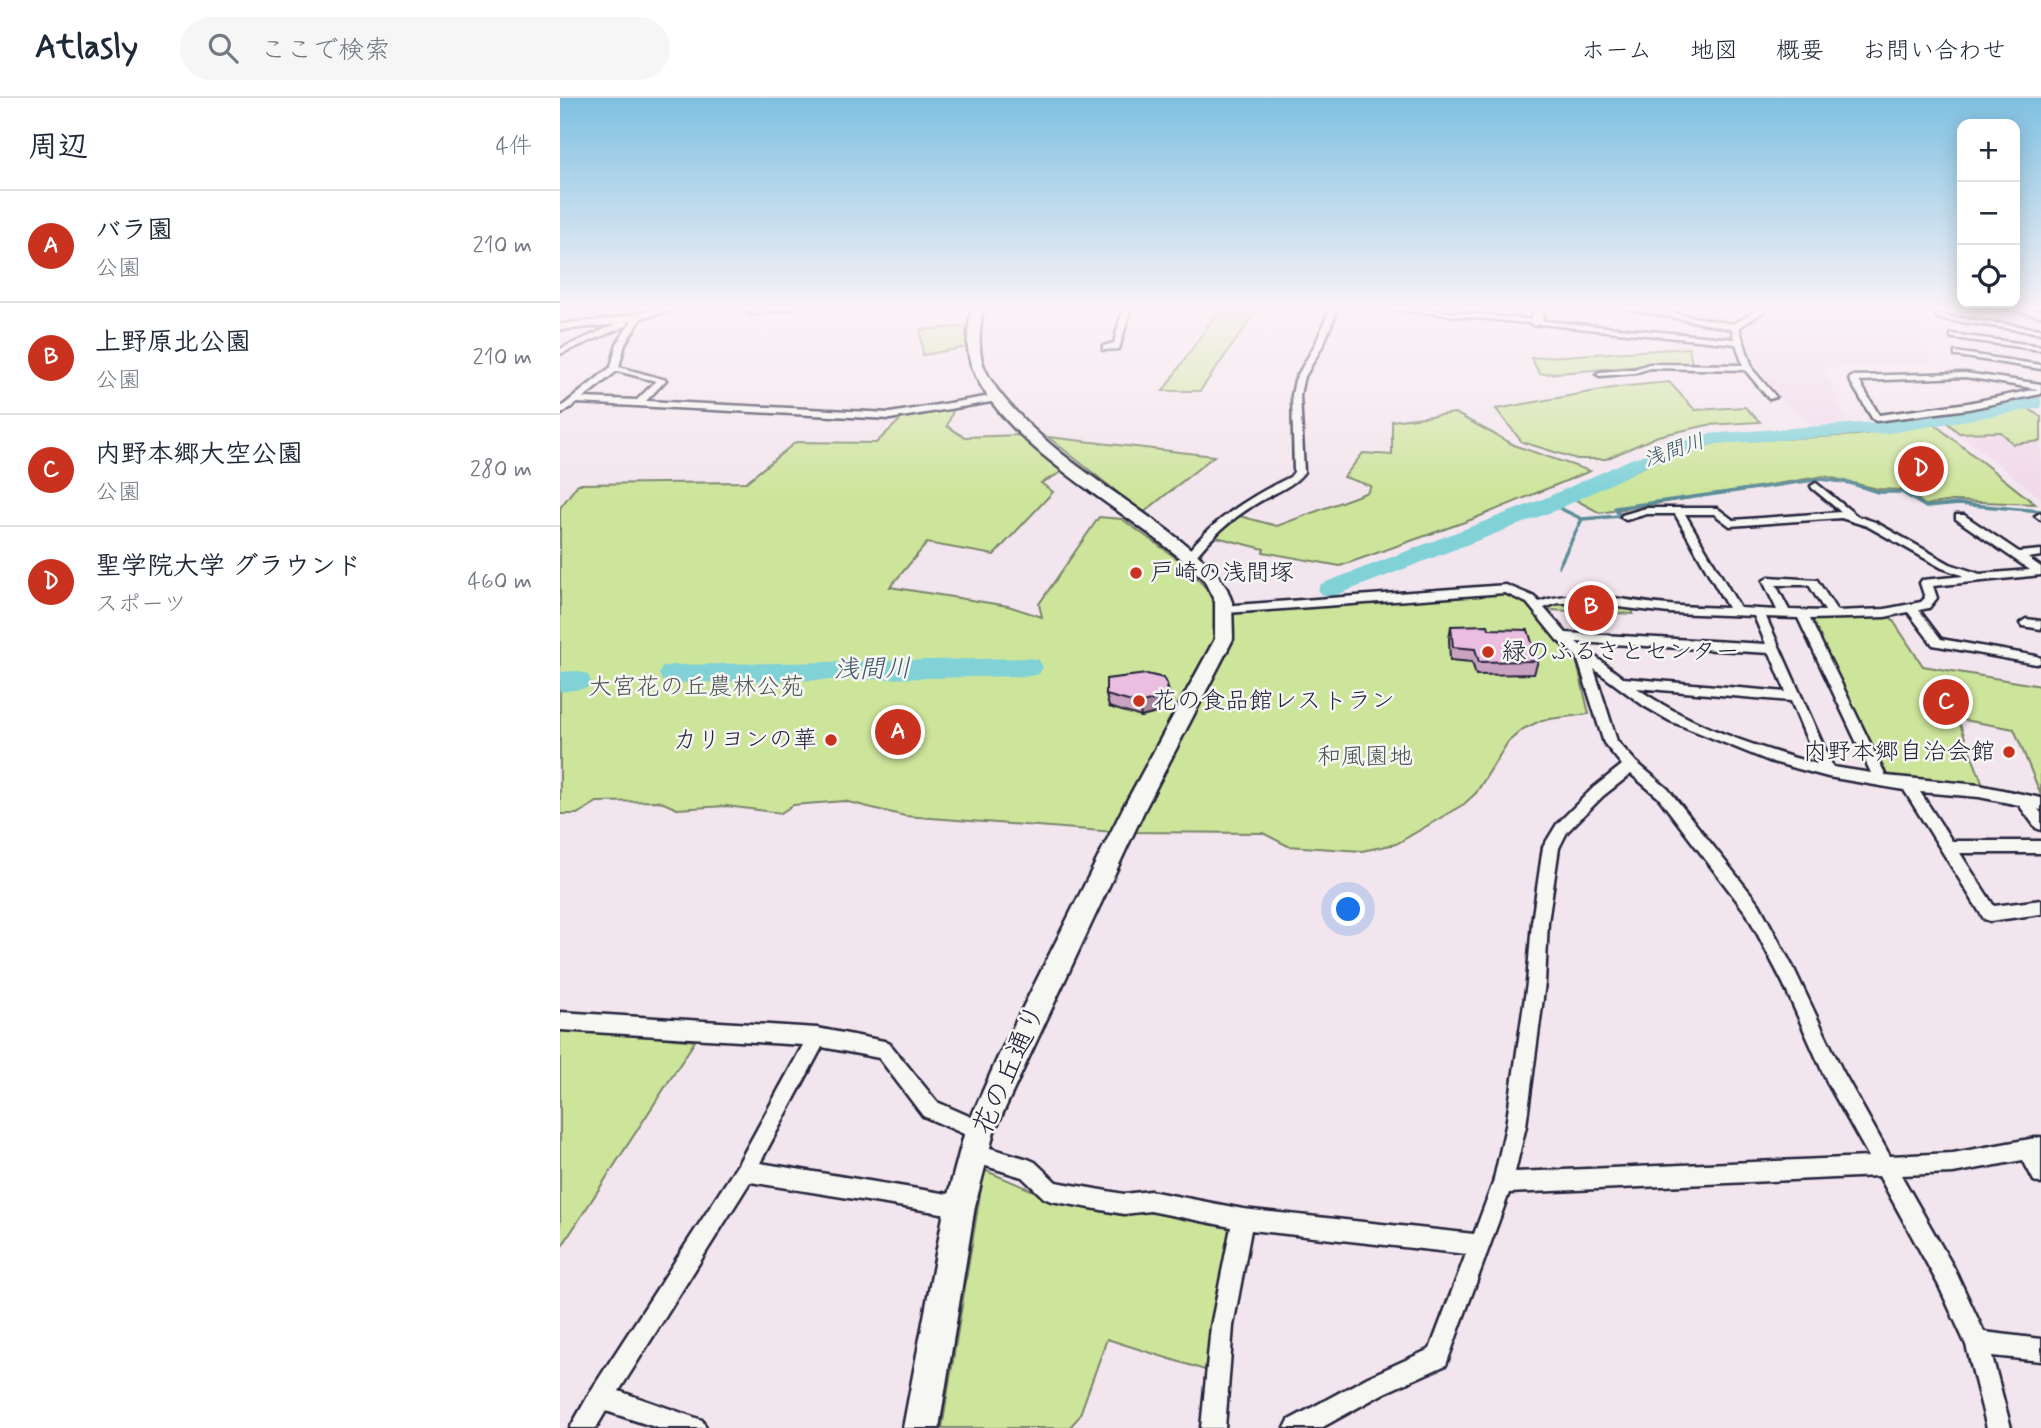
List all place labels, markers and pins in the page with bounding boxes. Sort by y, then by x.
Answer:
pin: D [1898,443,1944,495]
place label: 戸崎の浅間塚 [1150,558,1294,589]
marker: 戸崎の浅間塚 [1128,565,1144,581]
pin: B [1568,582,1614,634]
place label: 緑のふるさとセンター [1502,637,1740,668]
marker: 緑のふるさとセンター [1480,644,1496,660]
pin: C [1923,676,1969,728]
place label: 花の食品館レストラン [1153,686,1395,717]
marker: 花の食品館レストラン [1131,693,1147,709]
pin: A [875,706,921,758]
place label: カリヨンの華 [673,725,817,756]
marker: カリヨンの華 [823,732,839,748]
place label: 内野本郷自治会館 [1803,737,1995,768]
marker: 内野本郷自治会館 [2001,744,2017,760]

